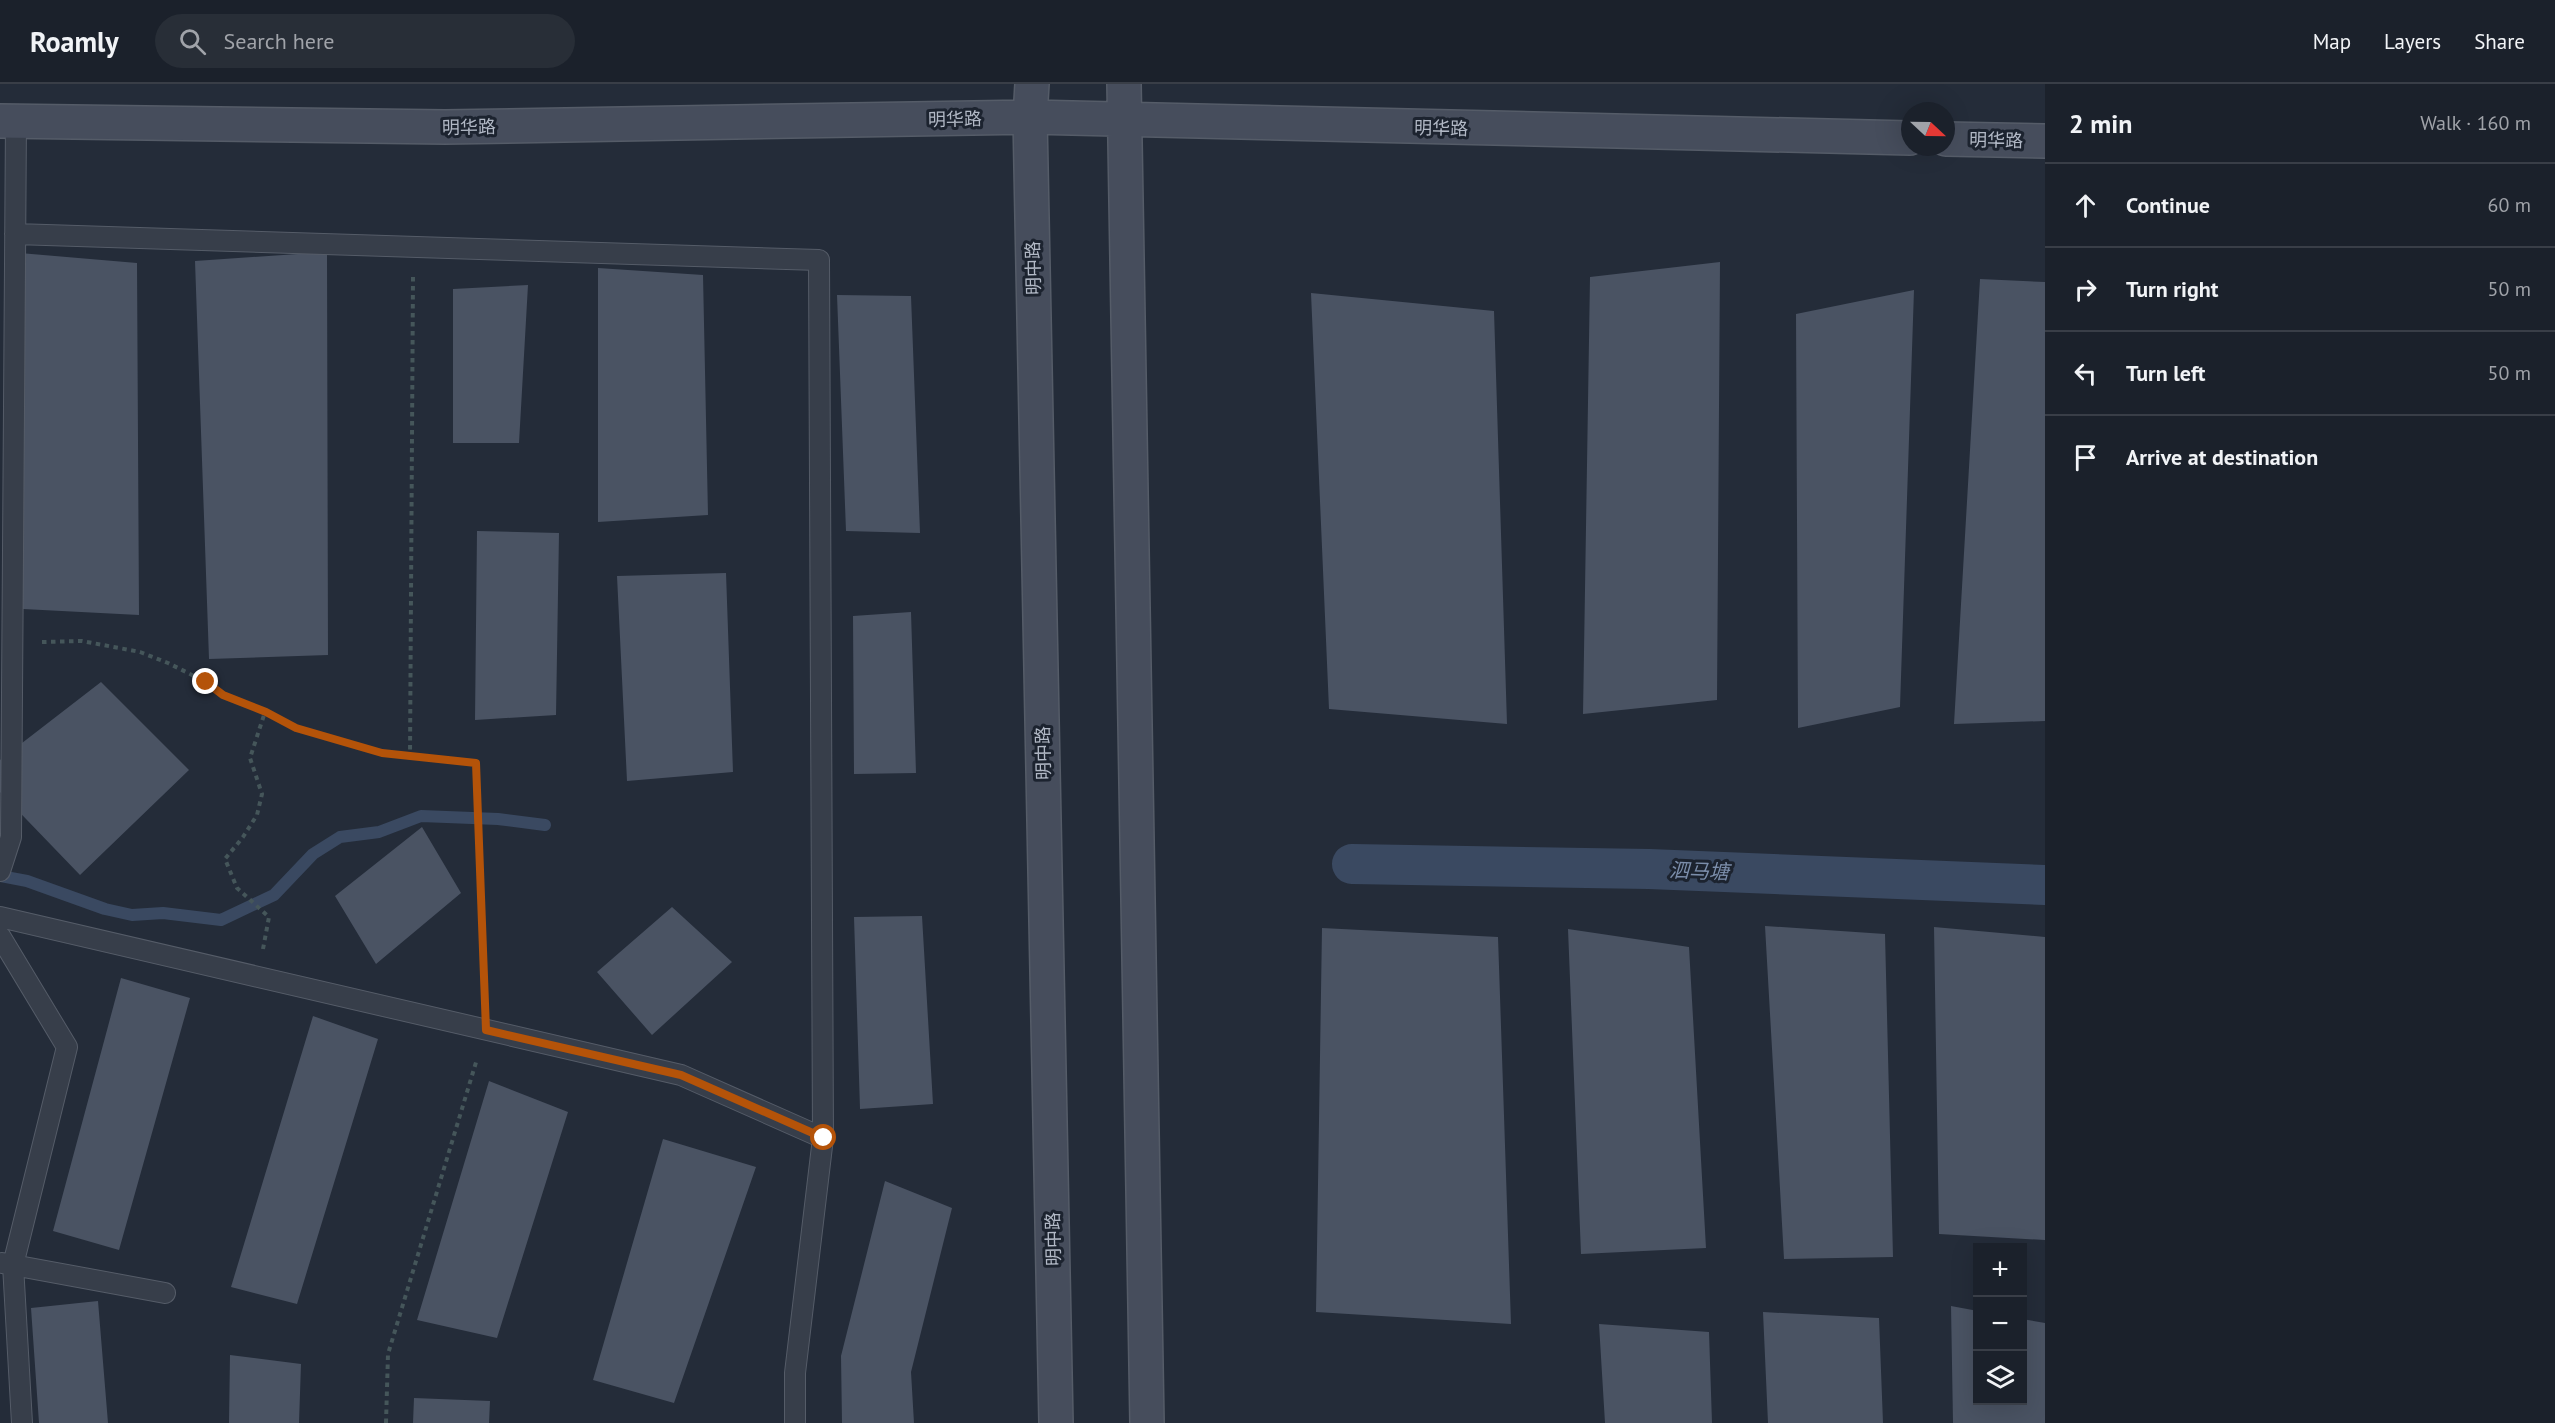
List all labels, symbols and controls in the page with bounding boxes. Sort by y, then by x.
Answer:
search box [155,14,575,68]
text: Roamly [30,23,119,60]
icon: search [176,25,209,58]
text: Search here [224,27,335,55]
text: Map [2313,28,2351,55]
text: Layers [2384,28,2441,55]
text: Share [2474,28,2525,55]
north arrow [1901,102,1955,156]
street label: 明华路 [928,107,982,131]
text: 2 min [2069,107,2132,140]
text: Walk · 160 m [2420,110,2531,136]
street label: 明华路 [442,115,496,139]
street label: 明华路 [1414,116,1468,140]
street label: 明华路 [1969,128,2023,152]
icon: ahead [2069,189,2102,222]
text: Continue [2126,191,2210,219]
text: 60 m [2488,192,2531,218]
street label: 明中路 [1021,241,1045,295]
icon: right [2069,273,2102,306]
text: Turn right [2126,275,2218,303]
text: 50 m [2488,276,2531,302]
icon: left [2069,357,2102,390]
text: Turn left [2126,359,2206,387]
text: 50 m [2488,360,2531,386]
icon: arrive [2069,441,2102,474]
text: Arrive at destination [2126,443,2318,471]
route end [192,668,218,694]
street label: 明中路 [1031,726,1055,780]
water label: 泗马塘 [1669,857,1732,885]
route start [810,1124,836,1150]
street label: 明中路 [1041,1212,1065,1266]
map controls [1973,1243,2027,1405]
button: + [1973,1243,2027,1297]
button: − [1973,1297,2027,1351]
button: layers [1973,1351,2027,1405]

